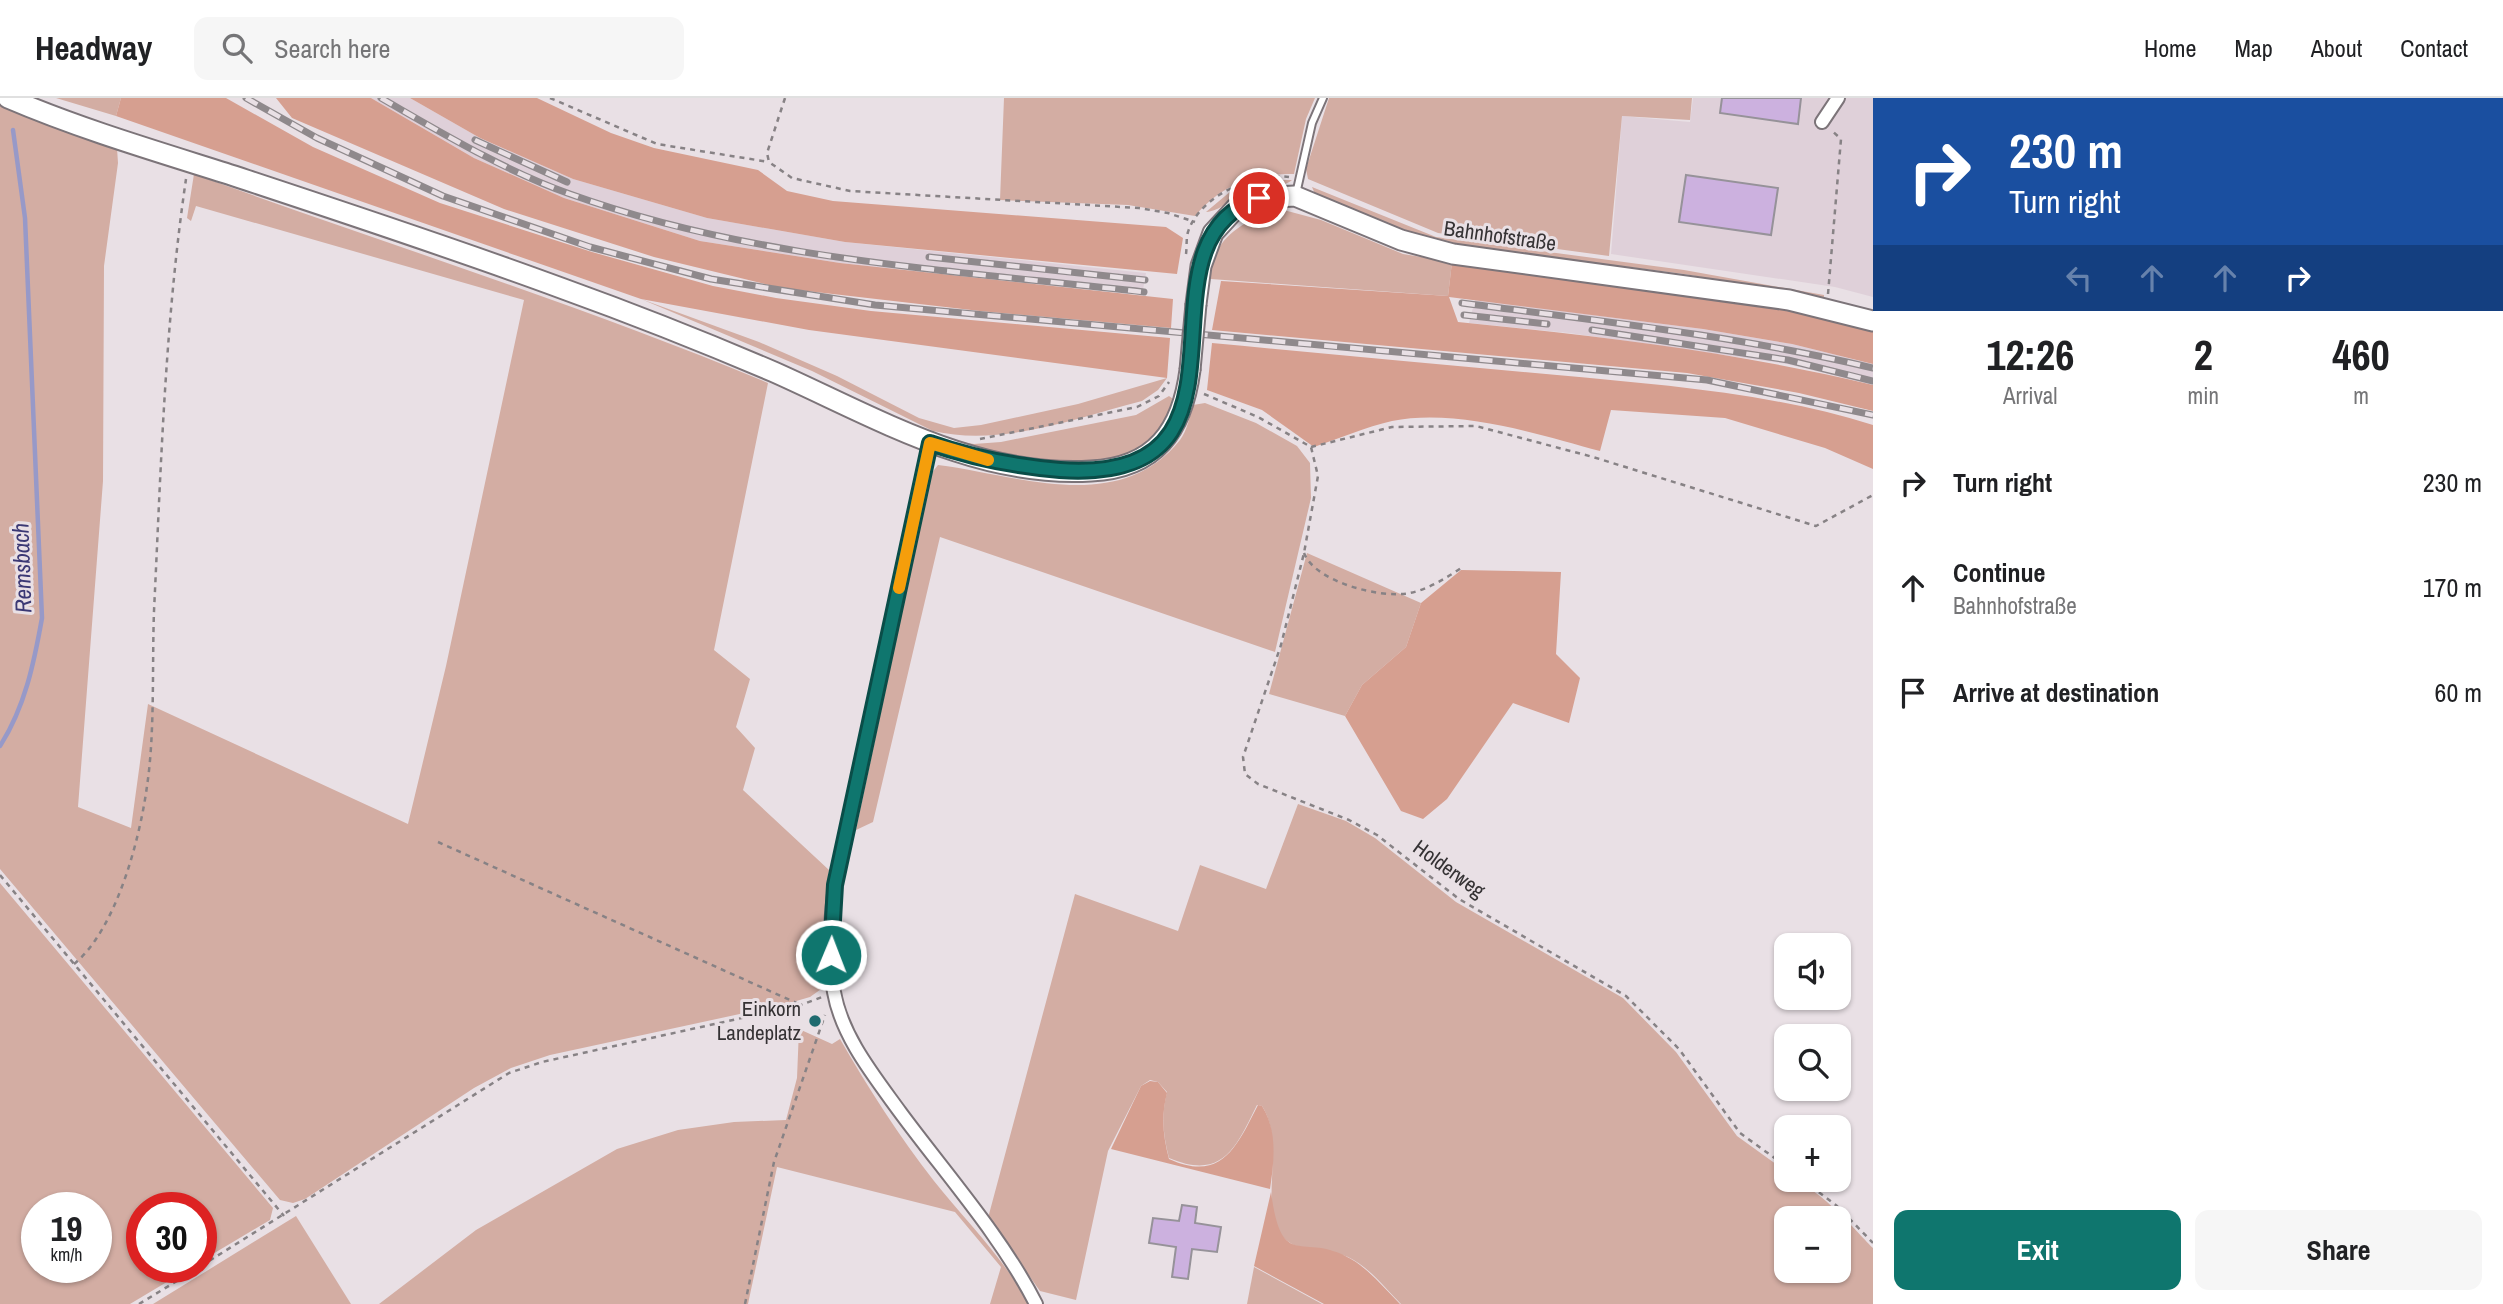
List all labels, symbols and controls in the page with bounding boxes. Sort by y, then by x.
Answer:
search box [194,17,684,80]
text: Headway [35,26,152,70]
icon: search [218,29,256,67]
text: Search here [274,31,390,66]
text: Home [2144,32,2196,64]
text: Map [2234,32,2273,64]
text: About [2311,32,2362,64]
text: Contact [2400,32,2468,64]
text: 230 m [2009,117,2123,183]
icon: right [1894,126,1985,217]
pin [1229,168,1289,228]
icon: arrive [1240,179,1278,217]
text: Turn right [2009,180,2121,223]
street label: Bahnhofstraße [1442,213,1558,258]
icon: left [2060,259,2098,297]
icon: ahead [2133,259,2171,297]
icon: ahead [2206,259,2244,297]
icon: right [2279,259,2317,297]
text: 12:26 [1986,327,2074,383]
text: 2 [2194,327,2213,383]
text: 460 [2332,327,2390,383]
text: Arrival [2003,380,2058,411]
text: min [2188,380,2219,411]
text: m [2353,380,2369,411]
icon: right [1894,464,1932,502]
text: Turn right [1953,465,2052,500]
text: 230 m [2423,465,2482,500]
water label: Remsbach [4,522,39,614]
text: Continue [1953,555,2045,590]
icon: ahead [1894,569,1932,607]
text: 170 m [2423,570,2482,605]
text: Bahnhofstraße [1953,590,2077,621]
icon: arrive [1894,674,1932,712]
text: Arrive at destination [1953,675,2159,710]
text: 60 m [2435,675,2482,710]
street label: Holderweg [1407,833,1491,905]
position arrow [794,918,868,992]
map controls [1774,933,1851,1283]
button: sound [1774,933,1851,1010]
place label: Einkorn Landeplatz [717,994,801,1047]
marker: Einkorn Landeplatz [807,1013,823,1029]
button: search [1774,1024,1851,1101]
button: + [1774,1115,1851,1192]
speed limit sign: 30 [126,1192,217,1283]
text: 19 [51,1205,82,1252]
button: − [1774,1206,1851,1283]
button: Exit [1894,1210,2181,1290]
button: Share [2195,1210,2482,1290]
text: km/h [51,1242,83,1267]

